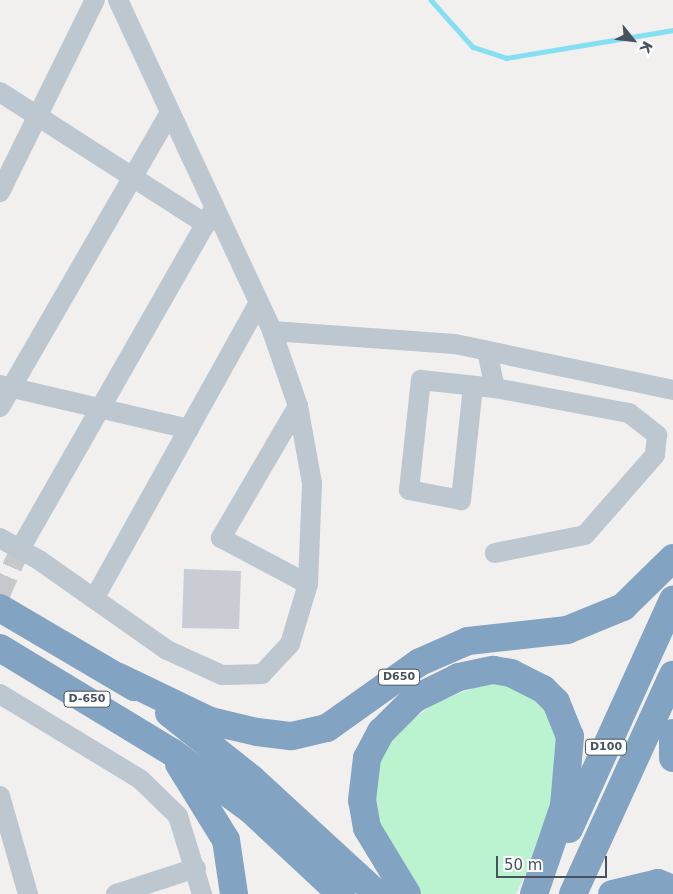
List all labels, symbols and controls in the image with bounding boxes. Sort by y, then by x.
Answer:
north arrow [608,15,658,65]
text: K [636,39,656,56]
road number: D650 [378,669,420,686]
road number: D-650 [63,691,111,708]
road number: D100 [585,739,627,756]
scale bar [498,846,609,878]
text: 50 m [504,856,542,874]

